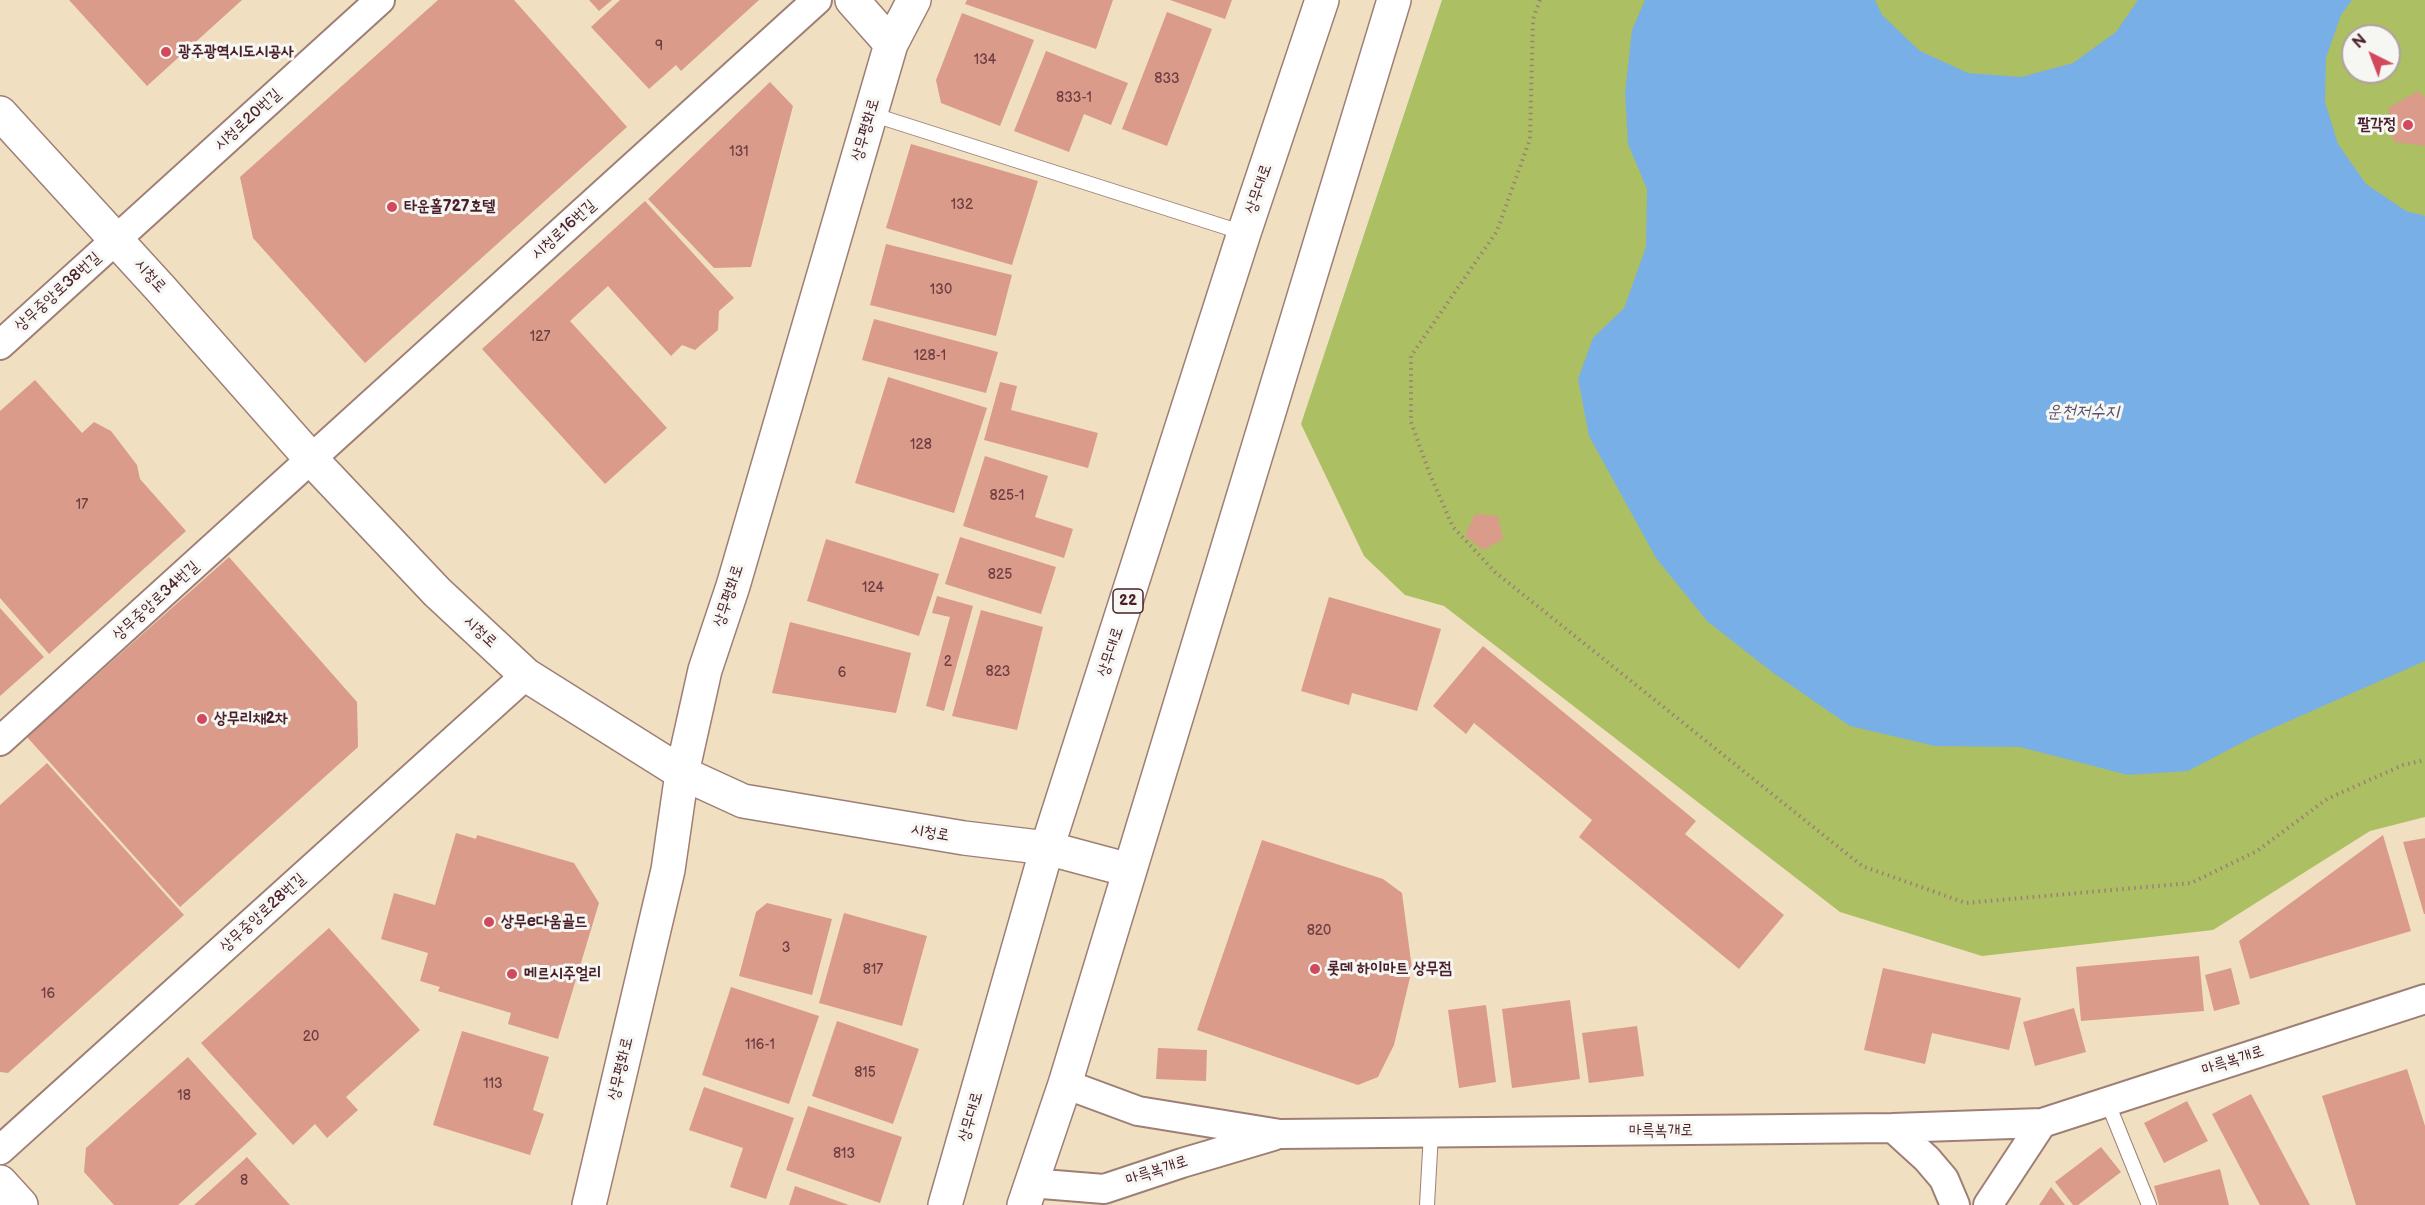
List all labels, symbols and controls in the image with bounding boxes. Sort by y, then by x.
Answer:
north arrow [2341,24,2401,84]
text: N [2349,31,2371,53]
house number: 9 [655,38,663,54]
place label: 광주광역시도시공사 [178,42,294,62]
marker: 광주광역시도시공사 [159,45,173,59]
house number: 134 [974,52,996,68]
house number: 833 [1154,71,1180,87]
street label: 시청로20번길 [211,85,285,155]
house number: 833-1 [1056,90,1092,106]
street label: 상무평화로 [848,96,884,164]
place label: 팔각정 [2357,115,2396,135]
marker: 팔각정 [2401,118,2415,132]
house number: 131 [729,144,749,160]
street label: 상무대로 [1242,162,1276,216]
street label: 시청로16번길 [528,196,600,264]
place label: 타운홀727호텔 [404,197,495,217]
house number: 132 [951,197,973,213]
marker: 타운홀727호텔 [385,200,399,214]
street label: 상무중앙로38번길 [11,248,105,336]
street label: 시청로 [130,255,170,297]
house number: 130 [930,282,952,298]
house number: 127 [530,329,550,345]
house number: 128-1 [914,348,946,364]
water label: 운천저수지 [2047,401,2119,423]
house number: 128 [910,437,932,453]
house number: 825-1 [990,488,1024,504]
house number: 17 [76,497,88,513]
street label: 상무중앙로34번길 [109,557,203,645]
street label: 상무평화로 [710,562,748,630]
house number: 825 [988,567,1012,583]
house number: 124 [862,580,884,596]
road number: 22 [1113,589,1143,613]
street label: 시청로 [459,612,501,652]
street label: 상무대로 [1094,625,1128,679]
house number: 2 [944,654,952,670]
house number: 823 [986,664,1010,680]
house number: 6 [838,665,846,681]
place label: 상무리채2차 [214,709,288,729]
marker: 상무리채2차 [195,712,209,726]
street label: 시청로 [909,820,951,846]
street label: 상무중앙로28번길 [216,869,310,957]
place label: 상무e다움골드 [501,912,587,932]
marker: 상무e다움골드 [482,915,496,929]
house number: 820 [1307,923,1331,939]
house number: 3 [782,940,790,956]
place label: 롯데 하이마트 상무점 [1327,959,1452,979]
house number: 817 [863,962,883,978]
marker: 롯데 하이마트 상무점 [1308,962,1322,976]
place label: 메르시주얼리 [524,964,601,984]
marker: 메르시주얼리 [505,967,519,981]
house number: 16 [41,986,55,1002]
house number: 20 [303,1029,319,1045]
street label: 상무평화로 [604,1035,638,1103]
house number: 116-1 [745,1037,775,1053]
street label: 마륵복개로 [2199,1042,2267,1080]
house number: 815 [854,1065,876,1081]
house number: 113 [483,1076,503,1092]
house number: 18 [177,1088,191,1104]
street label: 상무대로 [955,1090,987,1144]
street label: 마륵복개로 [1629,1121,1693,1141]
house number: 813 [833,1146,855,1162]
street label: 마륵복개로 [1123,1152,1191,1190]
house number: 8 [240,1173,248,1189]

